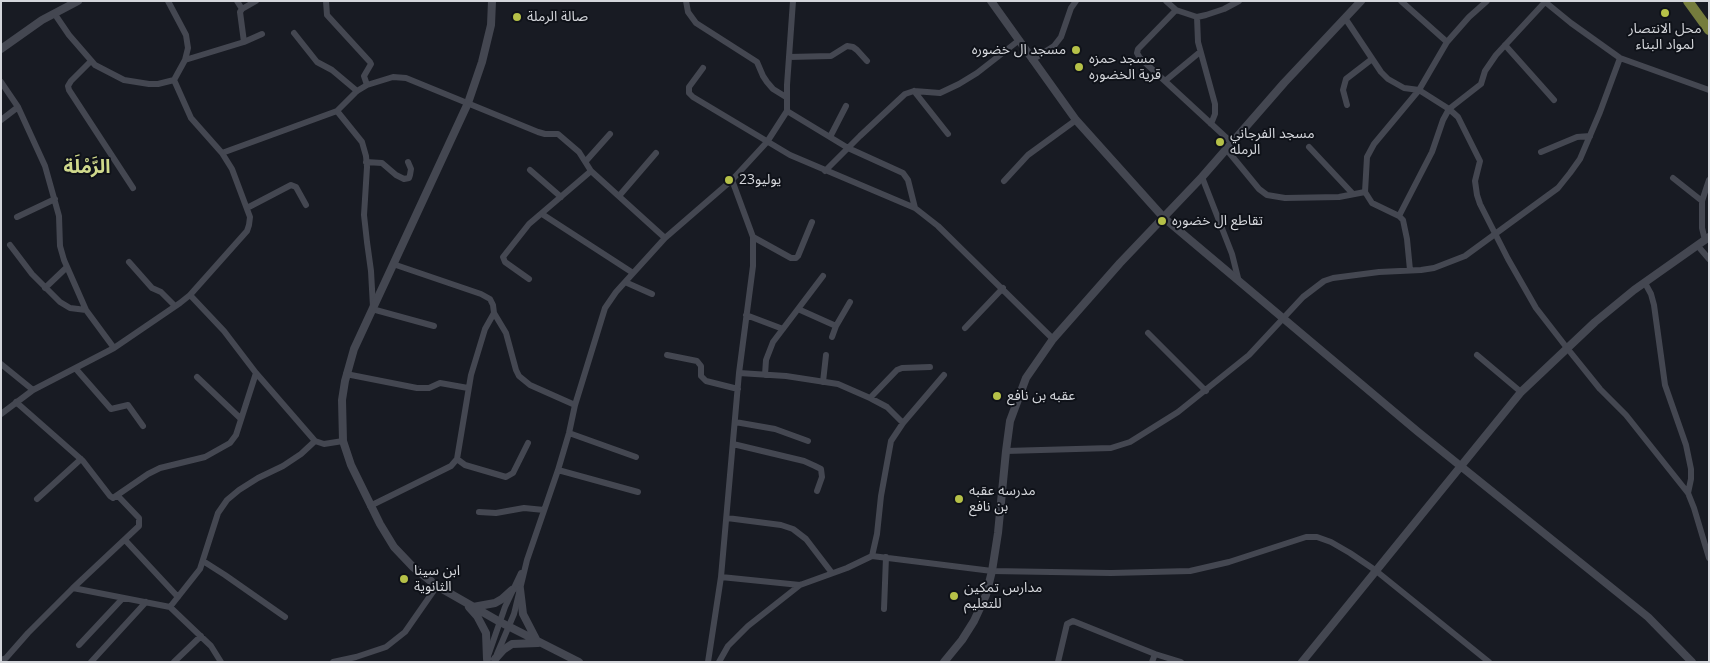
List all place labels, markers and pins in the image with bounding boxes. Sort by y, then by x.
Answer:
marker: محل الانتصار لمواد البناء [1659,7,1671,19]
place label: صالة الرملة [527,9,588,25]
marker: صالة الرملة [511,11,523,23]
place label: محل الانتصار لمواد البناء [1628,21,1702,54]
place label: مسجد ال خضوره [972,42,1066,58]
marker: مسجد ال خضوره [1070,44,1082,56]
place label: مسجد حمزه قرية الخضوره [1089,51,1161,84]
marker: مسجد حمزه قرية الخضوره [1073,61,1085,73]
place label: مسجد الفرجاني الرمله [1230,126,1315,158]
marker: مسجد الفرجاني الرمله [1214,136,1226,148]
place label: 23يوليو [739,172,781,188]
marker: 23يوليو [723,174,735,186]
place label: تقاطع ال خضوره [1172,213,1263,229]
marker: تقاطع ال خضوره [1156,215,1168,227]
place label: عقبه بن نافع [1007,388,1075,404]
marker: عقبه بن نافع [991,390,1003,402]
place label: مدرسه عقبه بن نافع [969,483,1036,516]
marker: مدرسه عقبه بن نافع [953,493,965,505]
place label: ابن سينا الثانوية [414,563,460,596]
marker: ابن سينا الثانوية [398,573,410,585]
place label: مدارس تمكين للتعليم [964,580,1042,612]
marker: مدارس تمكين للتعليم [948,590,960,602]

